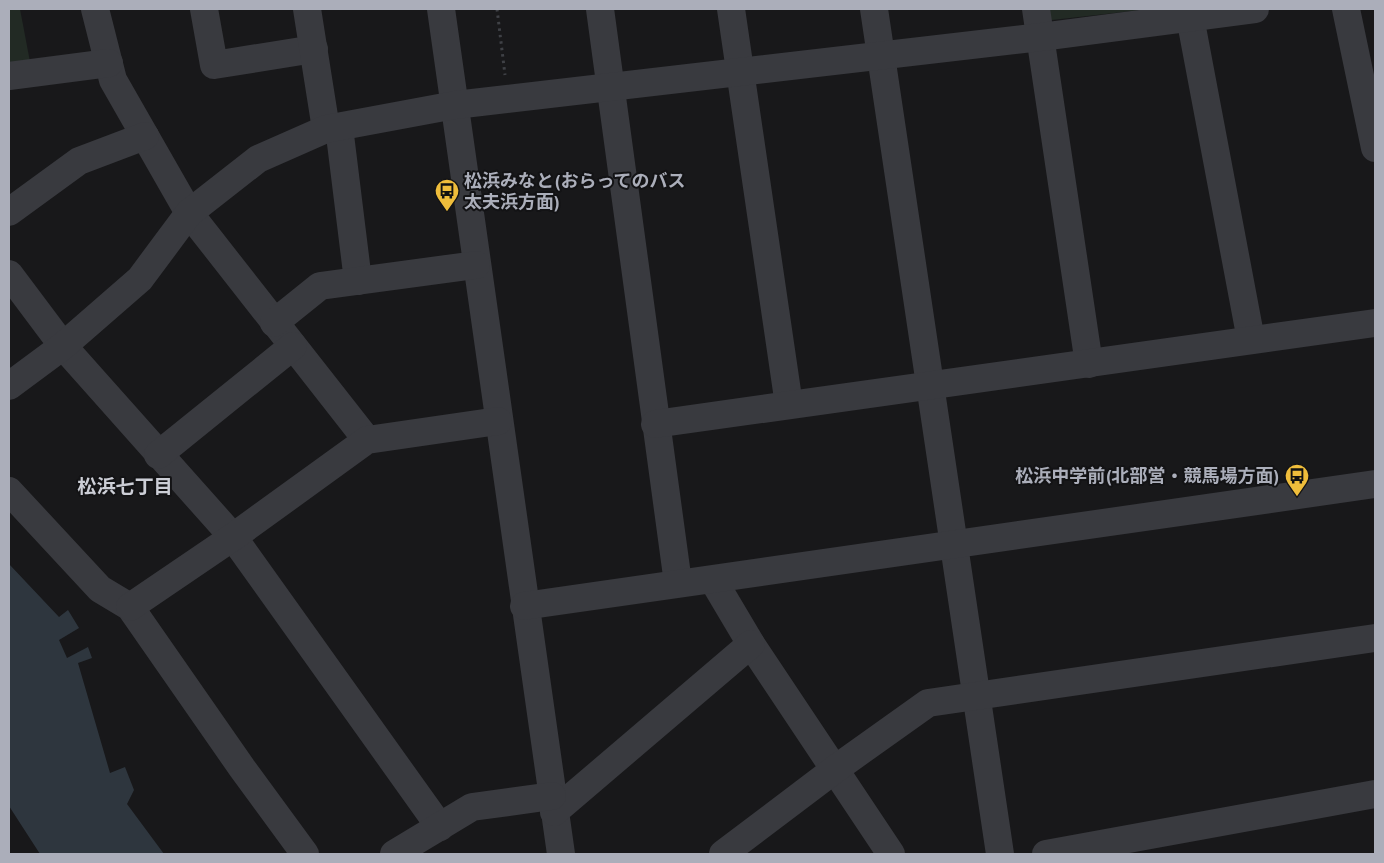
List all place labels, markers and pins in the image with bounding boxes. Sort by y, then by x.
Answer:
place label: 松浜みなと(おらってのバス 太夫浜方面) [464,169,686,213]
bus stop icon: 松浜みなと(おらってのバス 太夫浜方面) [434,178,460,212]
bus stop icon: 松浜中学前(北部営・競馬場方面) [1284,463,1310,497]
place label: 松浜中学前(北部営・競馬場方面) [1015,464,1280,487]

